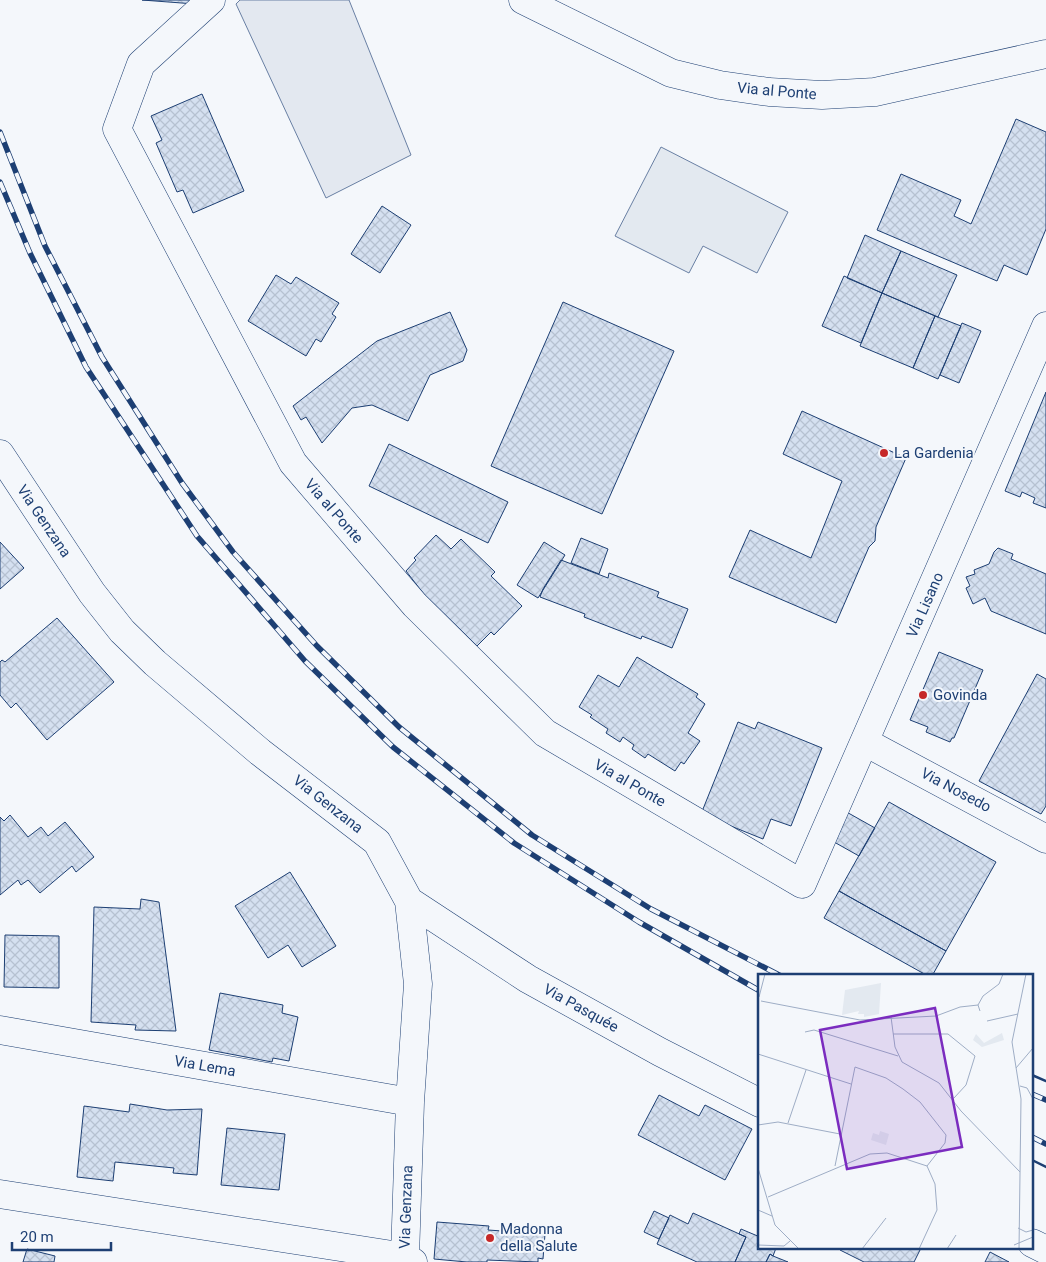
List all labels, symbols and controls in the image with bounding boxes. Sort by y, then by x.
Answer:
street label: Via al Ponte [737,79,818,103]
place label: La Gardenia [894,444,974,462]
marker: La Gardenia [878,447,890,459]
street label: Via al Ponte [301,475,367,547]
street label: Via Genzana [13,481,75,561]
street label: Via Lisano [903,570,947,640]
place label: Govinda [933,686,987,704]
marker: Govinda [917,689,929,701]
street label: Via al Ponte [591,755,669,811]
street label: Via Nosedo [918,764,994,816]
street label: Via Genzana [290,771,366,837]
inset map [758,974,1034,1250]
street label: Via Pasquée [540,980,622,1036]
street label: Via Lema [173,1052,237,1080]
street label: Via Genzana [396,1165,416,1249]
scale bar [12,1220,111,1252]
place label: Madonna della Salute [500,1220,577,1255]
text: 20 m [20,1228,54,1246]
marker: Madonna della Salute [484,1232,496,1244]

